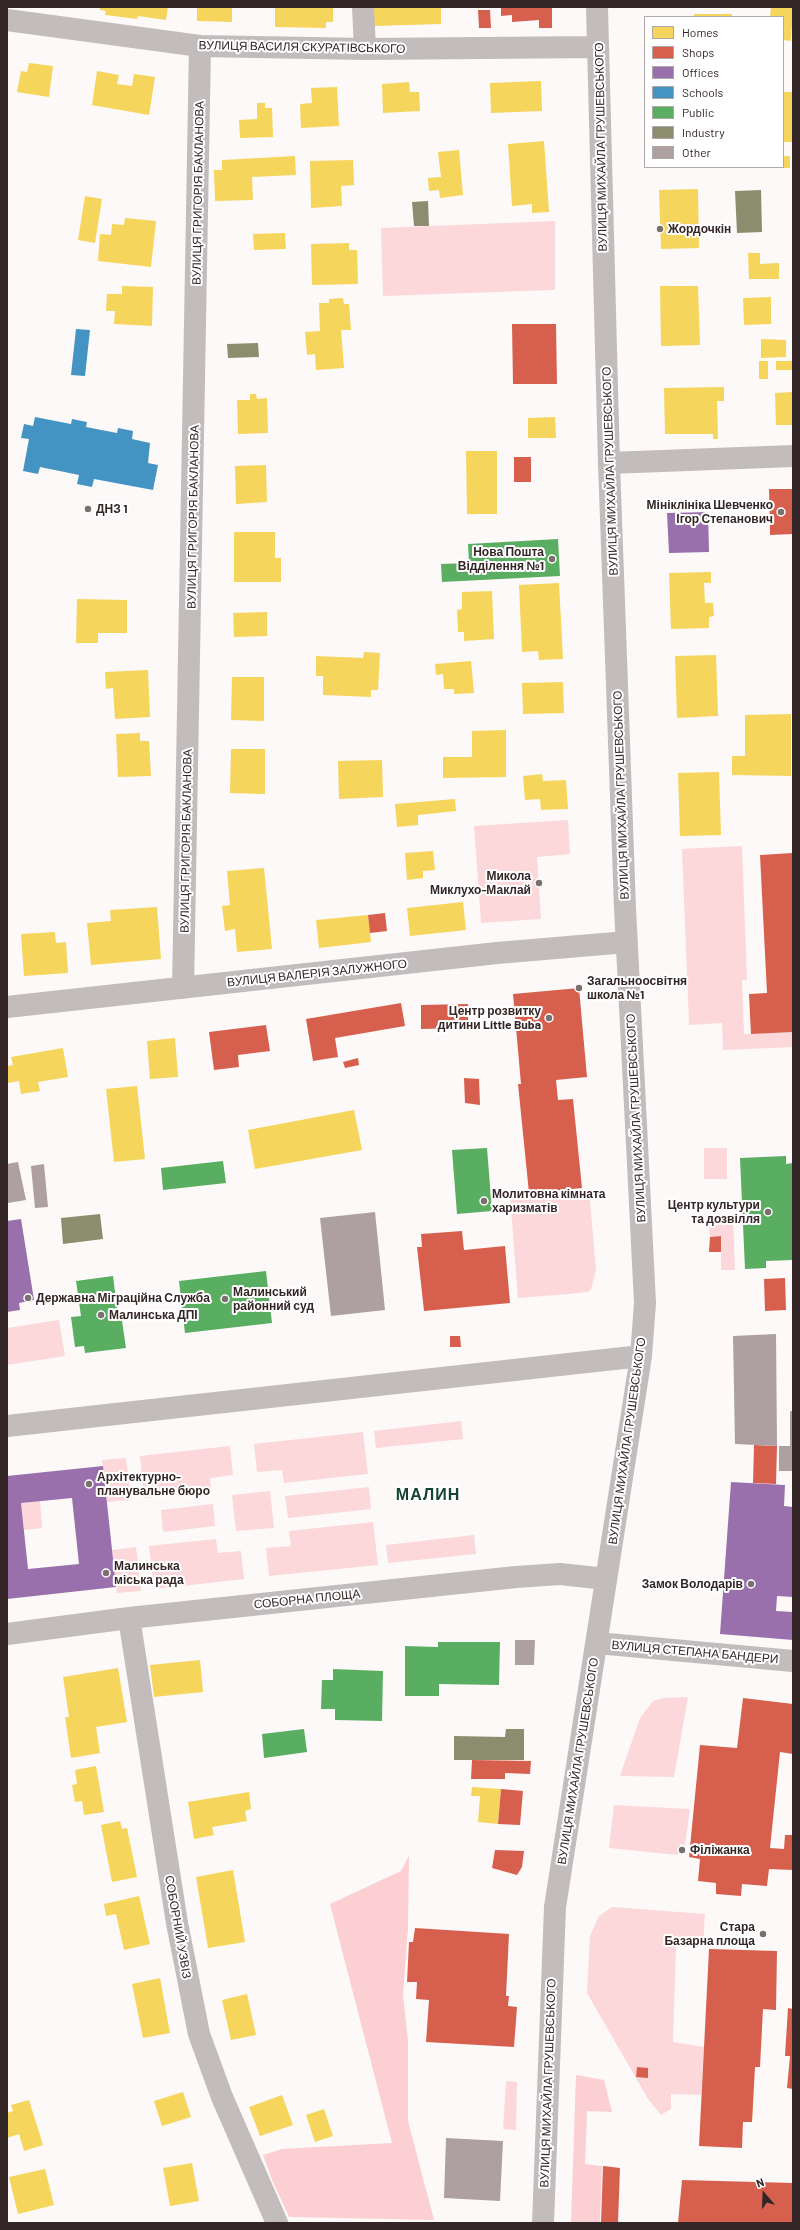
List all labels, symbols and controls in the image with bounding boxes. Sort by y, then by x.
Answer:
legend [644,16,784,168]
text: Homes [682,25,718,39]
street label: ВУЛИЦЯ ВАСИЛЯ СКУРАТІВСЬКОГО [199,38,405,56]
street label: ВУЛИЦЯ МИХАЙЛА ГРУШЕВСЬКОГО [592,42,610,252]
text: Shops [682,45,714,59]
text: Offices [682,65,719,79]
text: Schools [682,85,723,99]
street label: ВУЛИЦЯ ГРИГОРІЯ БАКЛАНОВА [189,101,207,285]
text: Public [682,105,714,119]
text: Industry [682,125,725,139]
text: Other [682,145,711,159]
place label: Жордочкін [668,222,731,236]
marker: Жордочкін [655,224,665,234]
street label: ВУЛИЦЯ МИХАЙЛА ГРУШЕВСЬКОГО [599,366,621,576]
street label: ВУЛИЦЯ ГРИГОРІЯ БАКЛАНОВА [184,425,202,609]
place label: Мініклініка Шевченко Ігор Степанович [647,498,773,526]
place label: ДНЗ 1 [96,502,127,516]
marker: ДНЗ 1 [83,504,93,514]
marker: Мініклініка Шевченко Ігор Степанович [776,507,786,517]
place label: Нова Пошта Відділення №1 [458,545,544,573]
marker: Нова Пошта Відділення №1 [547,554,557,564]
street label: ВУЛИЦЯ МИХАЙЛА ГРУШЕВСЬКОГО [610,690,632,900]
street label: ВУЛИЦЯ ГРИГОРІЯ БАКЛАНОВА [177,749,195,933]
place label: Микола Миклухо-Маклай [430,869,531,897]
marker: Микола Миклухо-Маклай [534,878,544,888]
street label: ВУЛИЦЯ ВАЛЕРІЯ ЗАЛУЖНОГО [226,956,408,990]
place label: Загальноосвітня школа №1 [587,974,687,1002]
marker: Загальноосвітня школа №1 [574,983,584,993]
place label: Центр розвитку дитини Little Buba [438,1004,541,1032]
marker: Центр розвитку дитини Little Buba [544,1013,554,1023]
street label: ВУЛИЦЯ МИХАЙЛА ГРУШЕВСЬКОГО [623,1013,649,1223]
place label: Молитовна кімната харизматів [492,1187,605,1215]
marker: Молитовна кімната харизматів [479,1196,489,1206]
place label: Центр культури та дозвілля [668,1198,760,1226]
marker: Центр культури та дозвілля [763,1207,773,1217]
place label: Малинський районний суд [233,1285,314,1313]
place label: Державна Міграційна Служба [36,1291,210,1305]
marker: Державна Міграційна Служба [23,1293,33,1303]
marker: Малинський районний суд [220,1294,230,1304]
place label: Малинська ДПІ [109,1308,198,1322]
marker: Малинська ДПІ [96,1310,106,1320]
street label: ВУЛИЦЯ МИХАЙЛА ГРУШЕВСЬКОГО [605,1336,649,1546]
place label: Архітектурно- планувальне бюро [97,1470,210,1498]
marker: Архітектурно- планувальне бюро [84,1479,94,1489]
district label: МАЛИН [396,1485,460,1505]
place label: Малинська міська рада [114,1559,184,1587]
marker: Малинська міська рада [101,1568,111,1578]
place label: Замок Володарів [642,1577,743,1591]
marker: Замок Володарів [746,1579,756,1589]
street label: СОБОРНА ПЛОЩА [253,1586,361,1612]
street label: ВУЛИЦЯ СТЕПАНА БАНДЕРИ [611,1638,779,1666]
street label: ВУЛИЦЯ МИХАЙЛА ГРУШЕВСЬКОГО [555,1657,601,1865]
place label: Філіжанка [690,1843,750,1857]
marker: Філіжанка [677,1845,687,1855]
street label: СОБОРНИЙ УЗВІЗ [162,1874,194,1980]
place label: Стара Базарна площа [664,1920,755,1948]
marker: Стара Базарна площа [758,1929,768,1939]
street label: ВУЛИЦЯ МИХАЙЛА ГРУШЕВСЬКОГО [537,1978,559,2188]
north arrow [744,2174,784,2214]
text: N [754,2175,766,2190]

